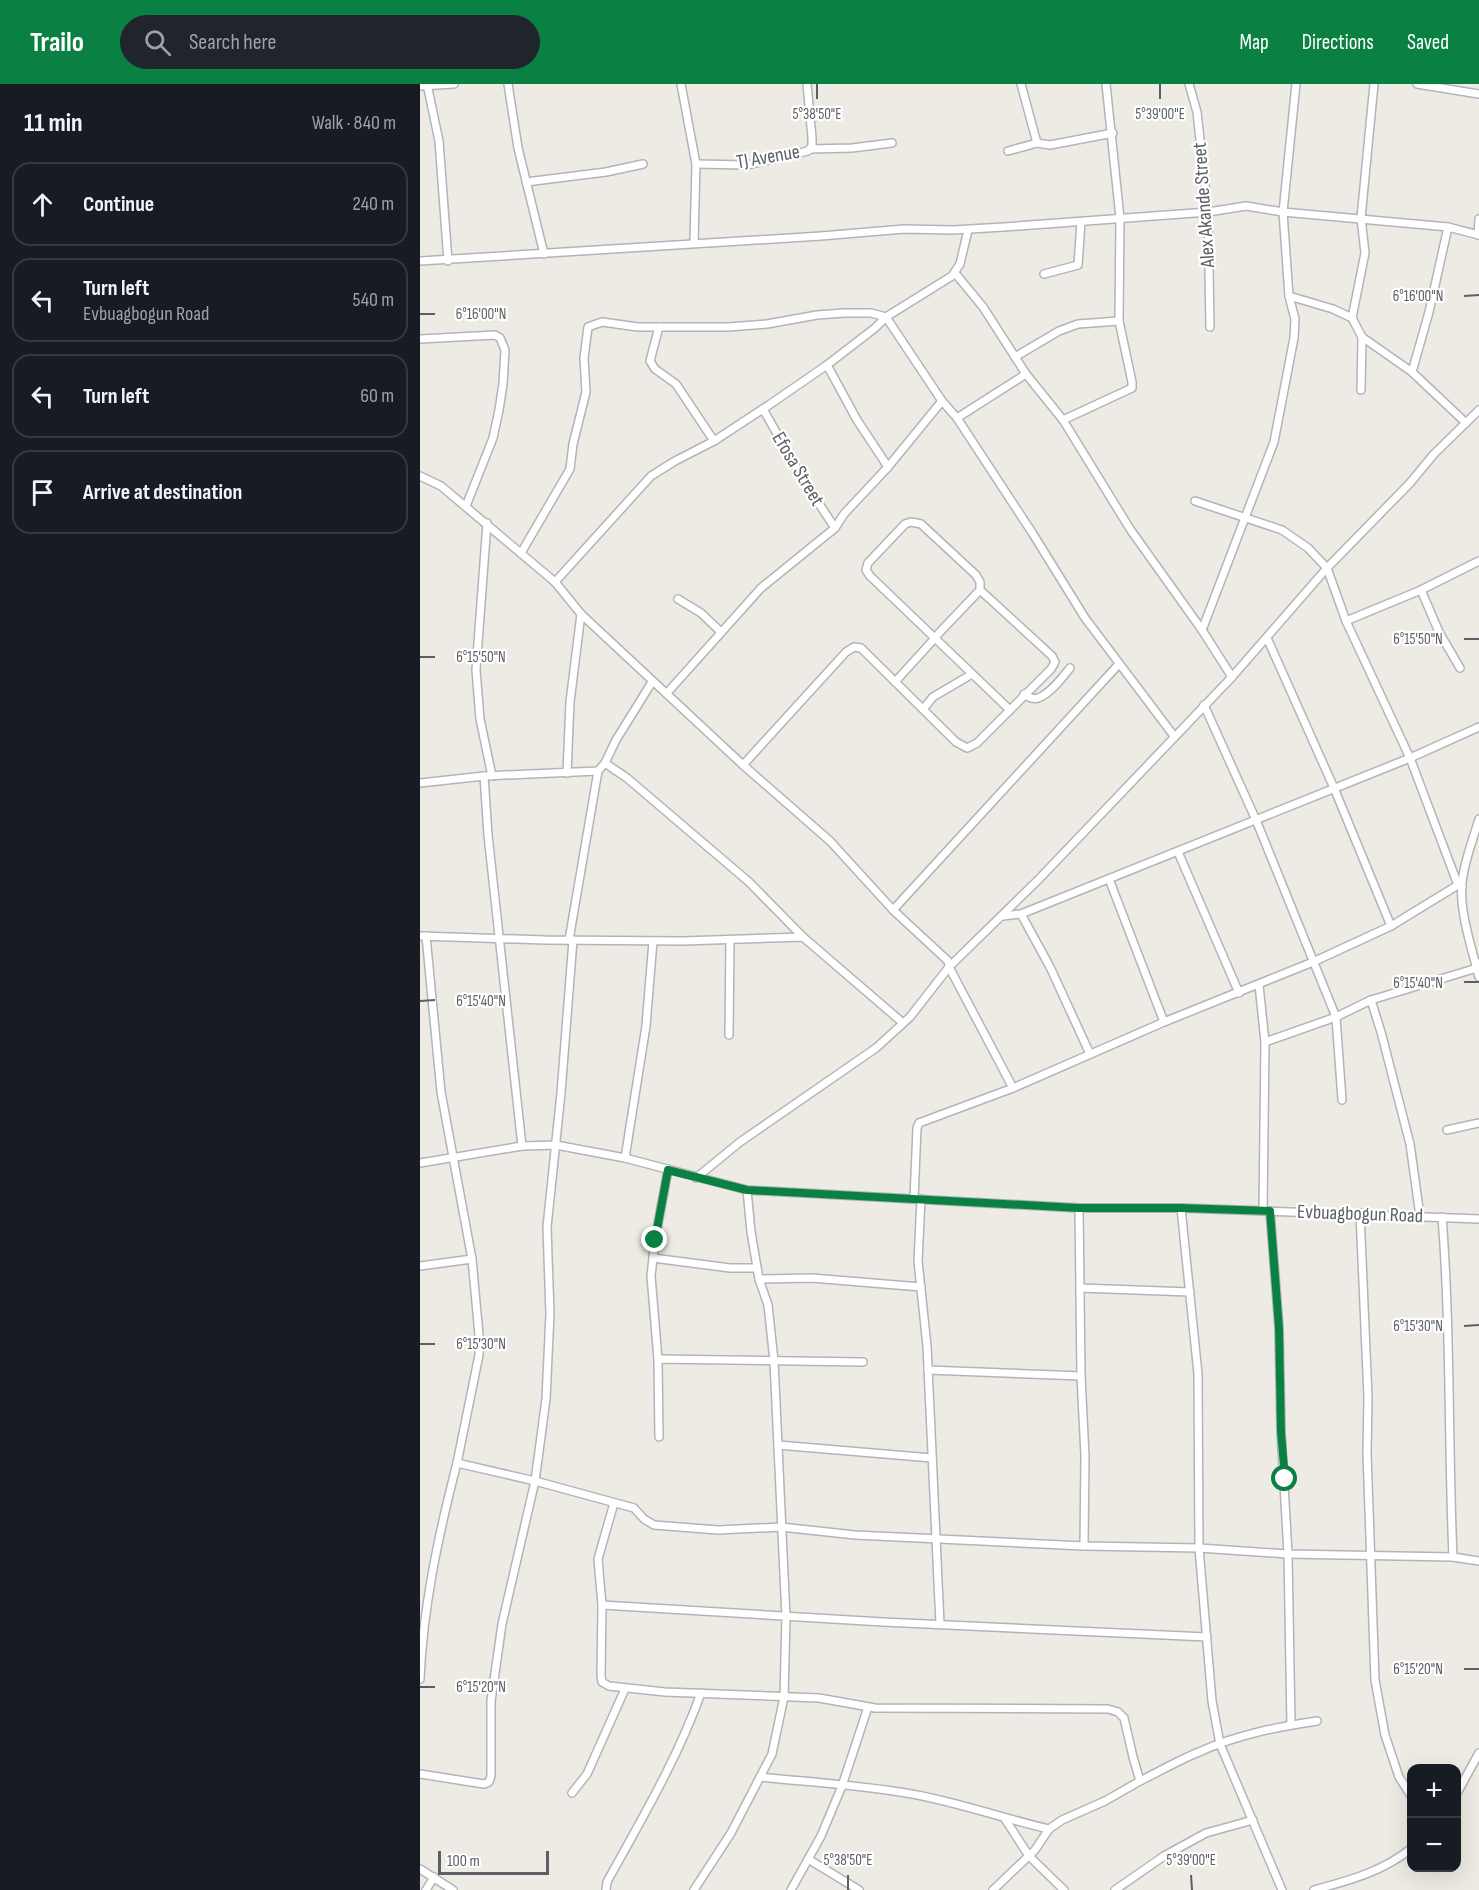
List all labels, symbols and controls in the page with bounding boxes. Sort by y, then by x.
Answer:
search box [120,15,540,69]
text: Trailo [30,26,84,59]
icon: search [141,26,174,59]
text: Search here [189,29,276,56]
text: Map [1239,30,1269,55]
text: Directions [1302,30,1374,55]
text: Saved [1407,30,1449,55]
text: 5°38'50"E [793,105,841,124]
text: 5°39'00"E [1135,105,1185,124]
text: 11 min [24,108,83,139]
text: Walk · 840 m [312,111,396,135]
street label: TJ Avenue [734,140,802,174]
street label: Alex Akande Street [1188,142,1220,269]
icon: ahead [26,188,59,221]
text: Continue [83,191,154,218]
text: 240 m [353,192,394,216]
text: Turn left [83,275,149,302]
icon: left [26,284,59,317]
text: 6°16'00"N [1393,287,1443,306]
text: 540 m [353,288,394,312]
text: Evbuagbogun Road [83,302,209,326]
text: 6°16'00"N [456,305,506,324]
icon: left [26,380,59,413]
text: Turn left [83,383,149,410]
text: 60 m [360,384,394,408]
street label: Efosa Street [767,428,829,510]
icon: arrive [26,476,59,509]
text: Arrive at destination [83,479,242,506]
text: 6°15'50"N [1393,630,1443,649]
text: 6°15'50"N [456,648,506,667]
text: 6°15'40"N [1393,974,1443,993]
text: 6°15'40"N [456,992,506,1011]
street label: Evbuagbogun Road [1296,1200,1424,1228]
route end [641,1226,667,1252]
text: 6°15'30"N [1393,1317,1443,1336]
text: 6°15'30"N [456,1335,506,1354]
route start [1271,1465,1297,1491]
text: 6°15'20"N [1393,1660,1443,1679]
text: 6°15'20"N [456,1678,506,1697]
map controls [1407,1764,1461,1872]
button: + [1407,1764,1461,1818]
button: − [1407,1818,1461,1872]
scale bar [438,1848,549,1876]
text: 5°38'50"E [824,1851,872,1870]
text: 5°39'00"E [1166,1851,1216,1870]
text: 100 m [447,1852,480,1871]

